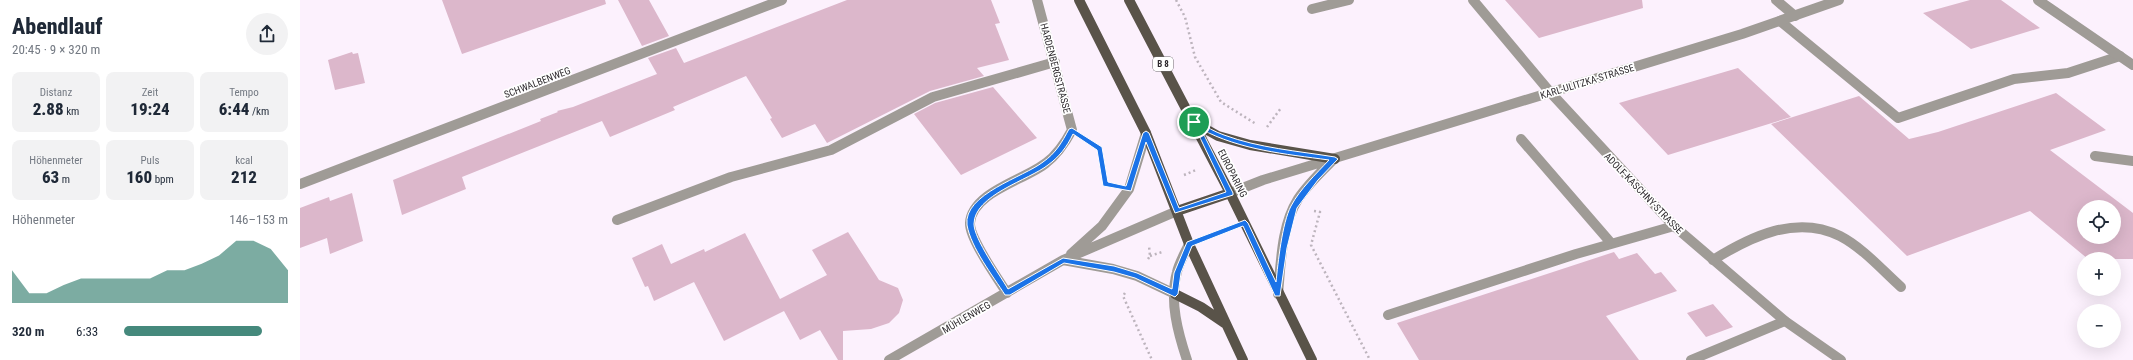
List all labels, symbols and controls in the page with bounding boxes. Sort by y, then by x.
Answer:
button: share [246,13,288,55]
text: Abendlauf [12,14,103,39]
street label: HARDENBERGSTRASSE [1038,22,1073,114]
text: 20:45 · 9 × 320 m [12,42,100,57]
road number: B 8 [1153,57,1173,71]
street label: KARL-ULITZKA-STRASSE [1539,62,1635,101]
street label: SCHWALBENWEG [502,65,572,100]
text: Distanz [40,86,72,99]
text: Zeit [142,86,158,99]
text: Tempo [229,86,259,99]
text: 2.88 [33,99,64,119]
text: 19:24 [130,99,170,119]
text: 6:44 [219,99,249,119]
text: km [64,105,79,118]
text: /km [249,105,269,118]
pin [1177,105,1211,139]
icon: arrive [1183,111,1205,133]
street label: EUROPARING [1216,147,1249,199]
street label: ADOLF-KASCHNY-STRASSE [1602,151,1685,236]
text: Höhenmeter [29,154,83,167]
text: Puls [141,154,159,167]
text: kcal [235,154,253,167]
text: 63 [42,167,59,187]
text: 160 [126,167,152,187]
text: 212 [231,167,257,187]
text: m [59,173,70,186]
text: bpm [152,173,174,186]
map controls [2077,200,2121,348]
button: locate [2077,200,2121,244]
text: Höhenmeter [12,212,75,227]
text: 146–153 m [229,212,288,227]
button: + [2077,252,2121,296]
street label: MÜHLENWEG [940,298,992,336]
button: − [2077,304,2121,348]
text: 320 m [12,324,44,339]
text: 6:33 [76,324,98,339]

